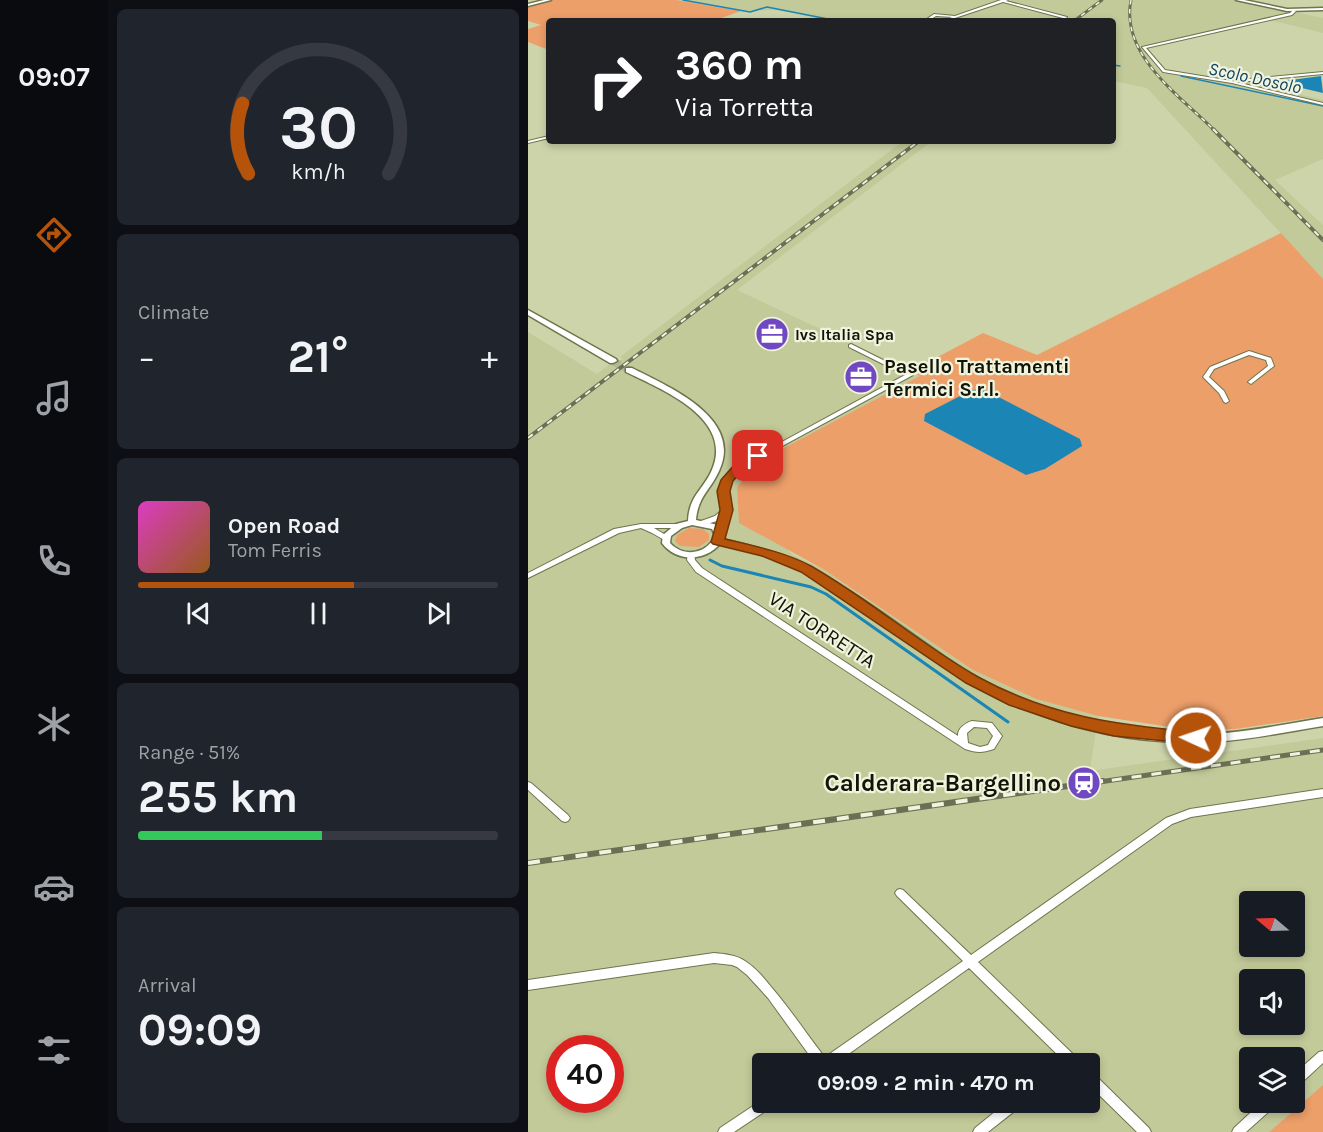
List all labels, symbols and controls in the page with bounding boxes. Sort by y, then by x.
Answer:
text: 360 m [675,40,804,90]
icon: right [576,42,654,120]
water label: Scolo Dosolo [1207,57,1304,99]
text: 09:07 [18,61,90,93]
text: 30 [279,91,357,164]
text: Via Torretta [675,91,814,123]
text: km/h [291,159,345,184]
icon: directions [33,214,75,256]
text: Climate [138,301,209,324]
office icon: Ivs Italia Spa [754,316,790,352]
place label: Ivs Italia Spa [795,325,894,344]
text: 21° [288,331,348,383]
text: − [138,338,155,376]
text: + [481,338,498,376]
place label: Pasello Trattamenti Termici S.r.l. [884,355,1069,401]
office icon: Pasello Trattamenti Termici S.r.l. [843,359,879,395]
icon: music [33,377,75,419]
pin [732,430,783,481]
icon: arrive [741,439,774,472]
text: Open Road [228,513,340,539]
text: Tom Ferris [228,539,322,562]
icon: phone [33,540,75,582]
street label: VIA TORRETTA [764,587,880,673]
icon: previous [182,597,215,630]
icon: pause [302,597,335,630]
icon: next [422,597,455,630]
icon: climate [33,703,75,745]
position arrow [1164,706,1228,770]
text: Range · 51% [138,741,240,764]
station icon: Calderara-Bargellino [1066,765,1102,801]
place label: Calderara-Bargellino [825,769,1061,797]
text: 255 km [138,771,298,823]
icon: car [33,866,75,908]
north arrow [1239,891,1305,957]
map controls [1239,891,1305,1113]
button: sound [1239,969,1305,1035]
text: Arrival [138,974,197,997]
text: 09:09 [138,1004,262,1056]
icon: filters [33,1029,75,1071]
speed limit sign: 40 [546,1035,624,1113]
button: layers [1239,1047,1305,1113]
text: 09:09 · 2 min · 470 m [817,1070,1035,1096]

